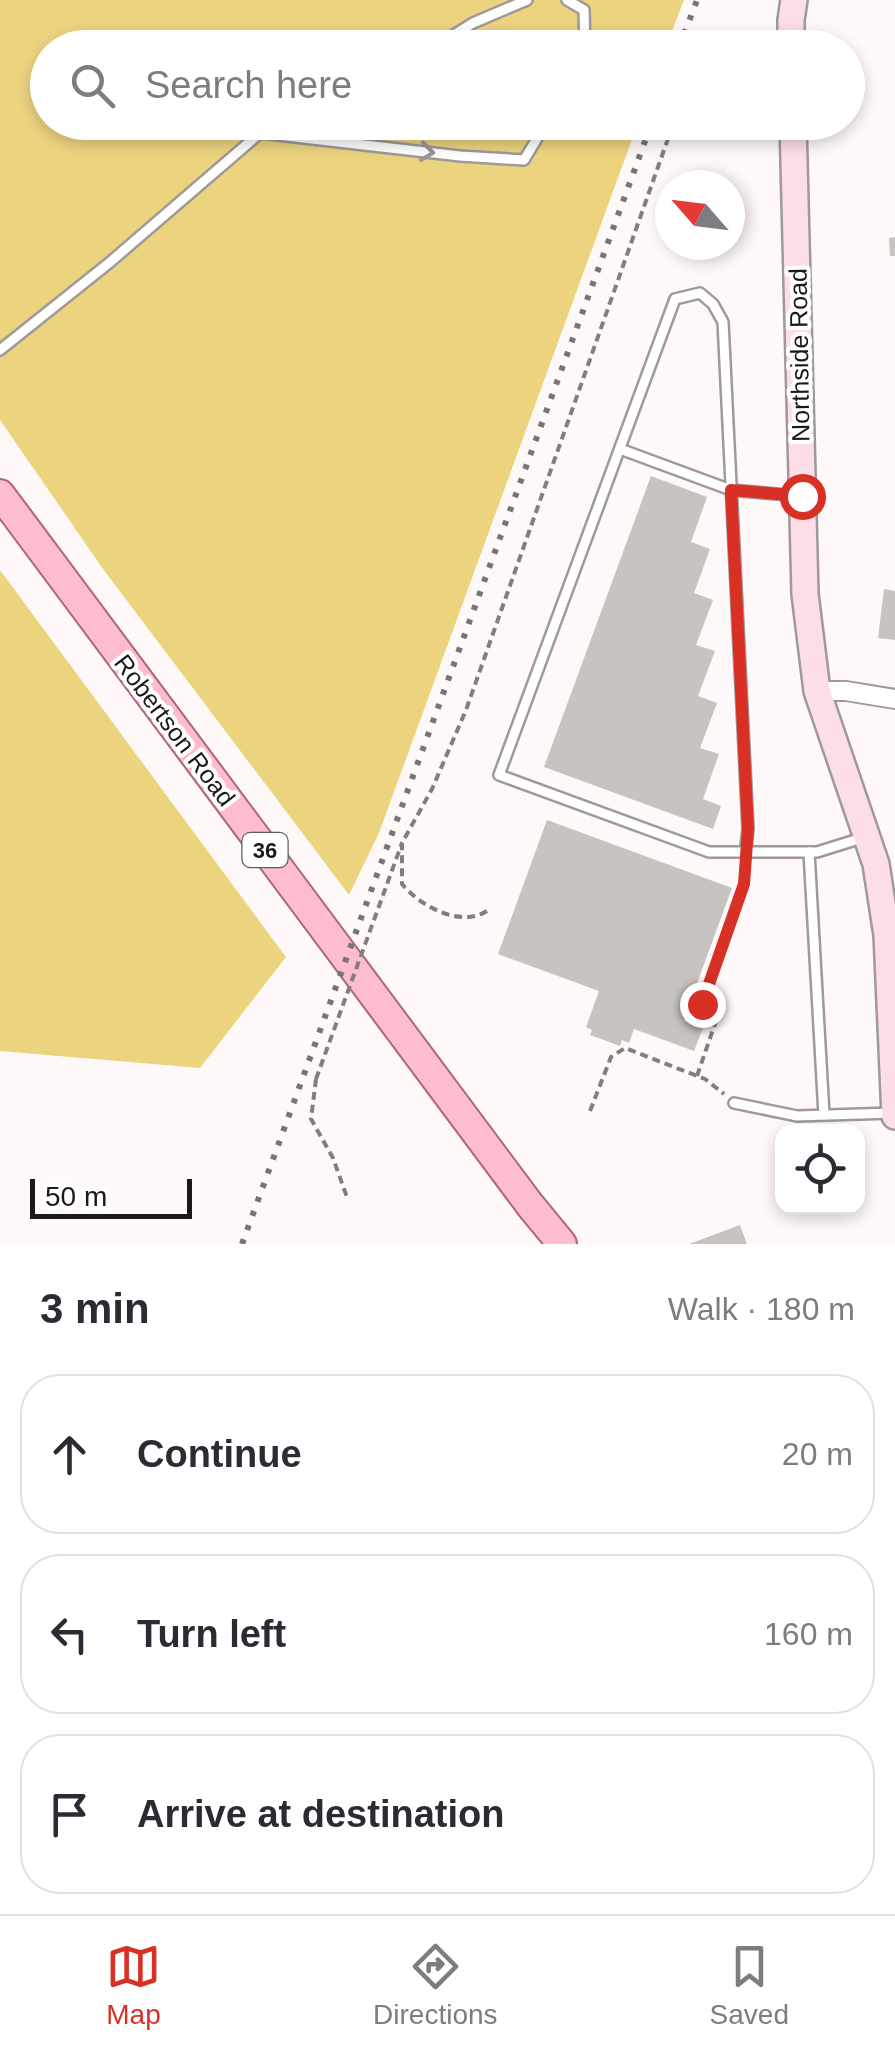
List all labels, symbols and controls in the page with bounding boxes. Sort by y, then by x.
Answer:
search box [30,30,865,140]
icon: search [65,58,120,113]
text: Search here [145,64,352,106]
one-way arrow [419,141,435,162]
north arrow [655,170,745,260]
street label: Northside Road [783,268,815,442]
route start [780,474,826,520]
street label: Robertson Road [109,649,241,811]
road number: 36 [242,833,288,867]
route end [680,982,726,1028]
map controls [775,1124,865,1214]
button: locate [775,1124,865,1214]
scale bar [30,1174,192,1218]
text: 50 m [45,1181,107,1212]
text: 3 min [40,1285,150,1332]
text: Walk · 180 m [668,1291,855,1327]
icon: ahead [42,1427,97,1482]
text: Continue [137,1433,302,1475]
text: 20 m [782,1436,853,1472]
icon: left [42,1607,97,1662]
text: Turn left [137,1613,286,1655]
text: 160 m [764,1616,853,1652]
icon: arrive [42,1787,97,1842]
text: Arrive at destination [137,1793,504,1835]
tab: Map [106,1939,161,2031]
tab: Directions [373,1939,498,2031]
tab: Saved [710,1939,789,2031]

